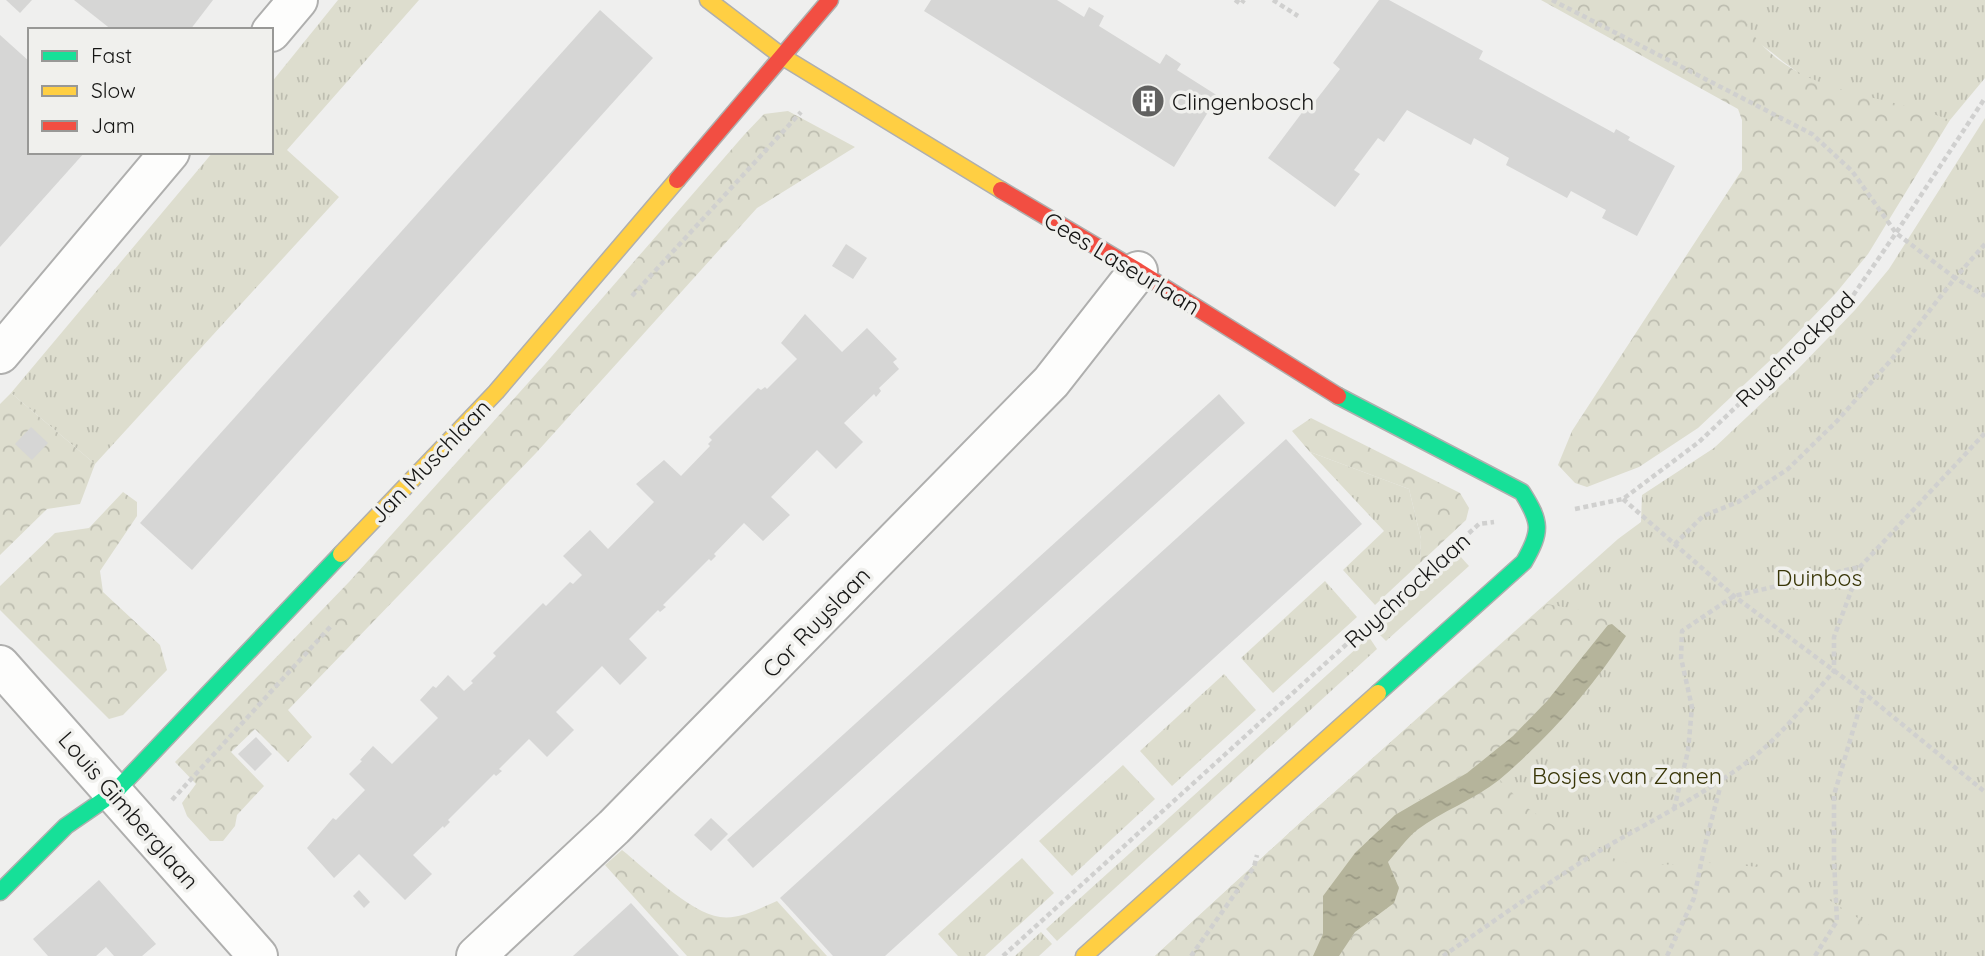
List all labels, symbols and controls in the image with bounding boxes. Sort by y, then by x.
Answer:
legend [28,28,273,154]
text: Fast [91,42,132,68]
text: Slow [91,77,136,103]
building icon: Clingenbosch [1129,82,1167,120]
place label: Clingenbosch [1172,87,1314,116]
text: Jam [91,112,135,138]
street label: Cees Laseurlaan [1039,205,1205,321]
street label: Ruychrockpad [1729,285,1861,413]
street label: Jan Muschlaan [364,393,496,529]
street label: Ruychrocklaan [1338,526,1476,654]
street label: Cor Ruyslaan [756,561,876,683]
park label: Duinbos [1776,563,1862,592]
street label: Louis Gimberglaan [53,725,205,895]
park label: Bosjes van Zanen [1532,761,1722,790]

